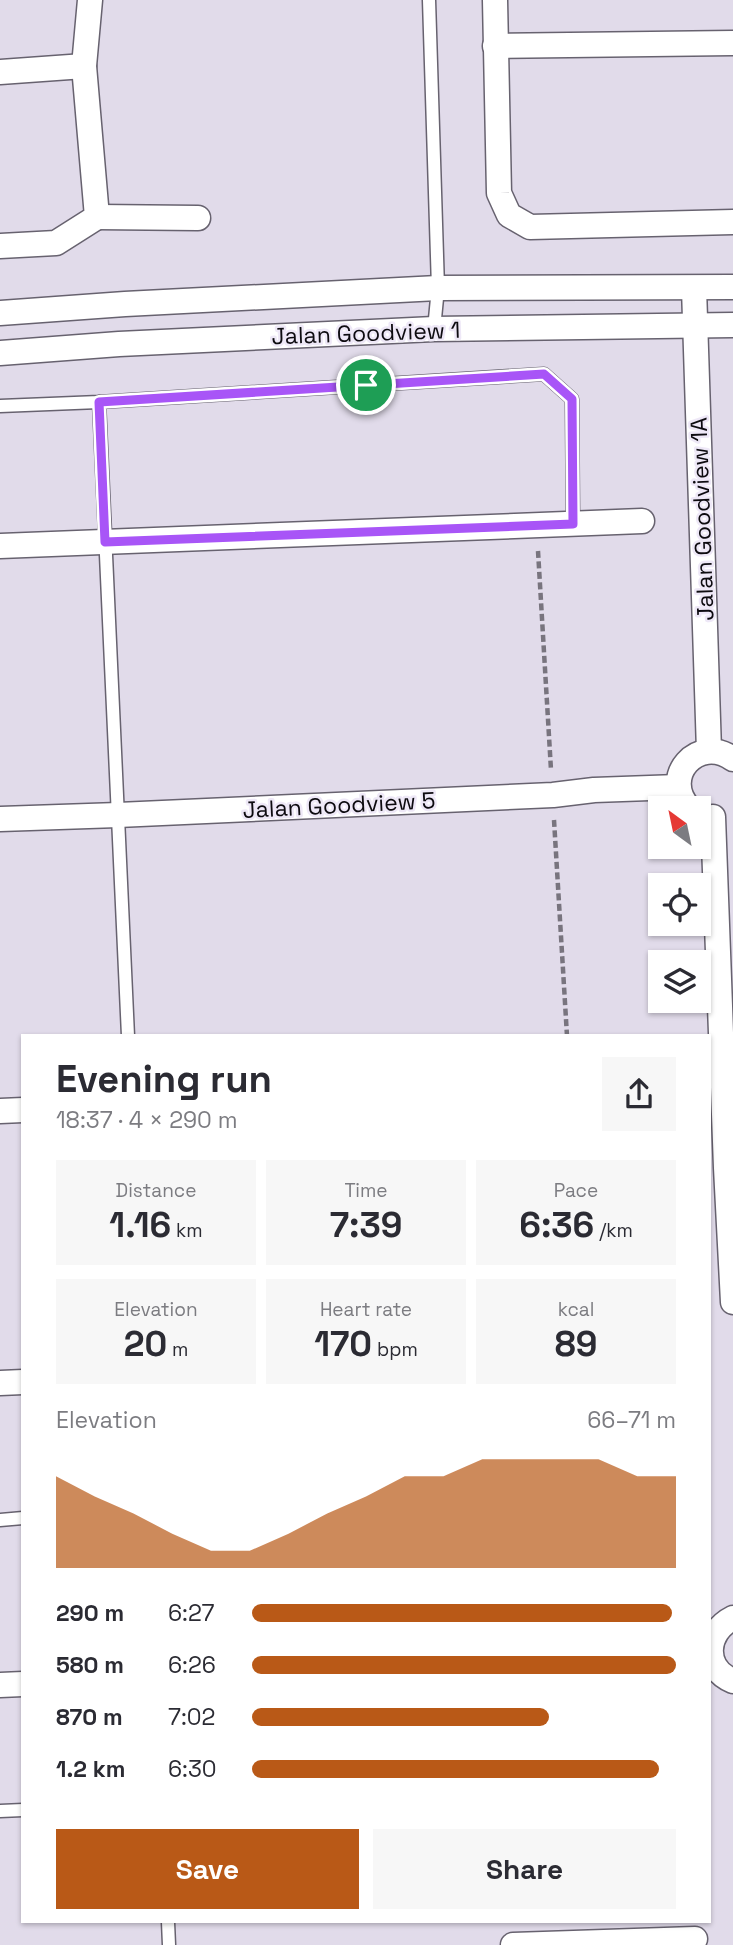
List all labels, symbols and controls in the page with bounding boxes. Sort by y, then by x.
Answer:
street label: Jalan Goodview 1 [271,315,461,351]
pin [336,355,396,415]
icon: arrive [347,366,385,404]
street label: Jalan Goodview 1A [683,417,721,621]
street label: Jalan Goodview 5 [242,785,436,825]
north arrow [648,796,710,859]
map controls [648,796,711,1013]
button: locate [648,873,711,936]
button: layers [648,950,711,1013]
text: Evening run [56,1055,272,1103]
button: share [602,1057,676,1131]
text: 18:37 · 4 × 290 m [56,1105,238,1135]
text: Distance [116,1178,196,1203]
text: Time [344,1178,388,1203]
text: Pace [554,1178,598,1203]
text: 1.16 [109,1203,171,1247]
text: 7:39 [330,1203,402,1247]
text: 6:36 [519,1203,594,1247]
text: km [171,1218,203,1243]
text: /km [594,1218,633,1243]
text: Elevation [114,1297,198,1322]
text: Heart rate [320,1297,412,1322]
text: kcal [558,1297,594,1322]
text: 20 [124,1322,167,1366]
text: 170 [314,1322,372,1366]
text: 89 [555,1322,597,1366]
text: m [167,1337,188,1362]
text: bpm [372,1337,418,1362]
text: Elevation [56,1405,157,1435]
text: 66–71 m [587,1405,676,1435]
text: 290 m [56,1598,124,1628]
text: 6:27 [168,1598,215,1628]
text: 580 m [56,1650,124,1680]
text: 6:26 [168,1650,216,1680]
text: 870 m [56,1702,123,1732]
text: 7:02 [168,1702,215,1732]
text: 1.2 km [56,1754,125,1784]
text: 6:30 [168,1754,217,1784]
button: Save [56,1829,359,1909]
button: Share [373,1829,676,1909]

